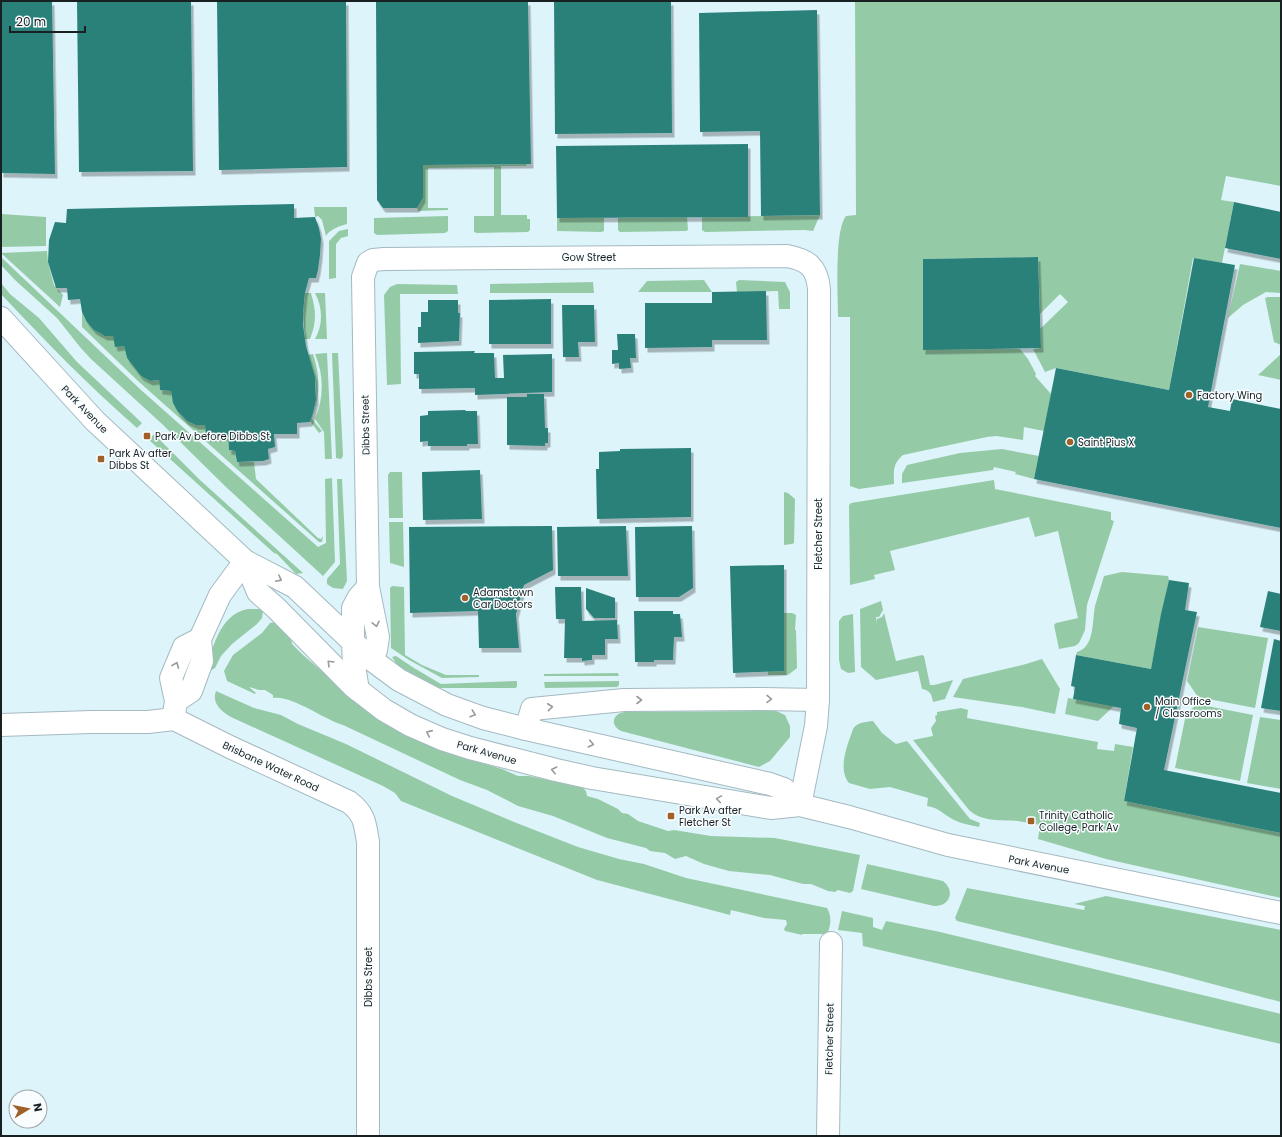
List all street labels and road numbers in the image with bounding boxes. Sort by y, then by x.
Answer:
street label: Gow Street [562,250,617,265]
street label: Park Avenue [58,382,111,437]
street label: Dibbs Street [357,394,374,455]
street label: Fletcher Street [811,498,826,570]
street label: Brisbane Water Road [220,737,322,795]
street label: Park Avenue [455,737,519,768]
street label: Park Avenue [1007,851,1071,878]
street label: Dibbs Street [361,947,376,1007]
street label: Fletcher Street [821,1003,838,1075]

